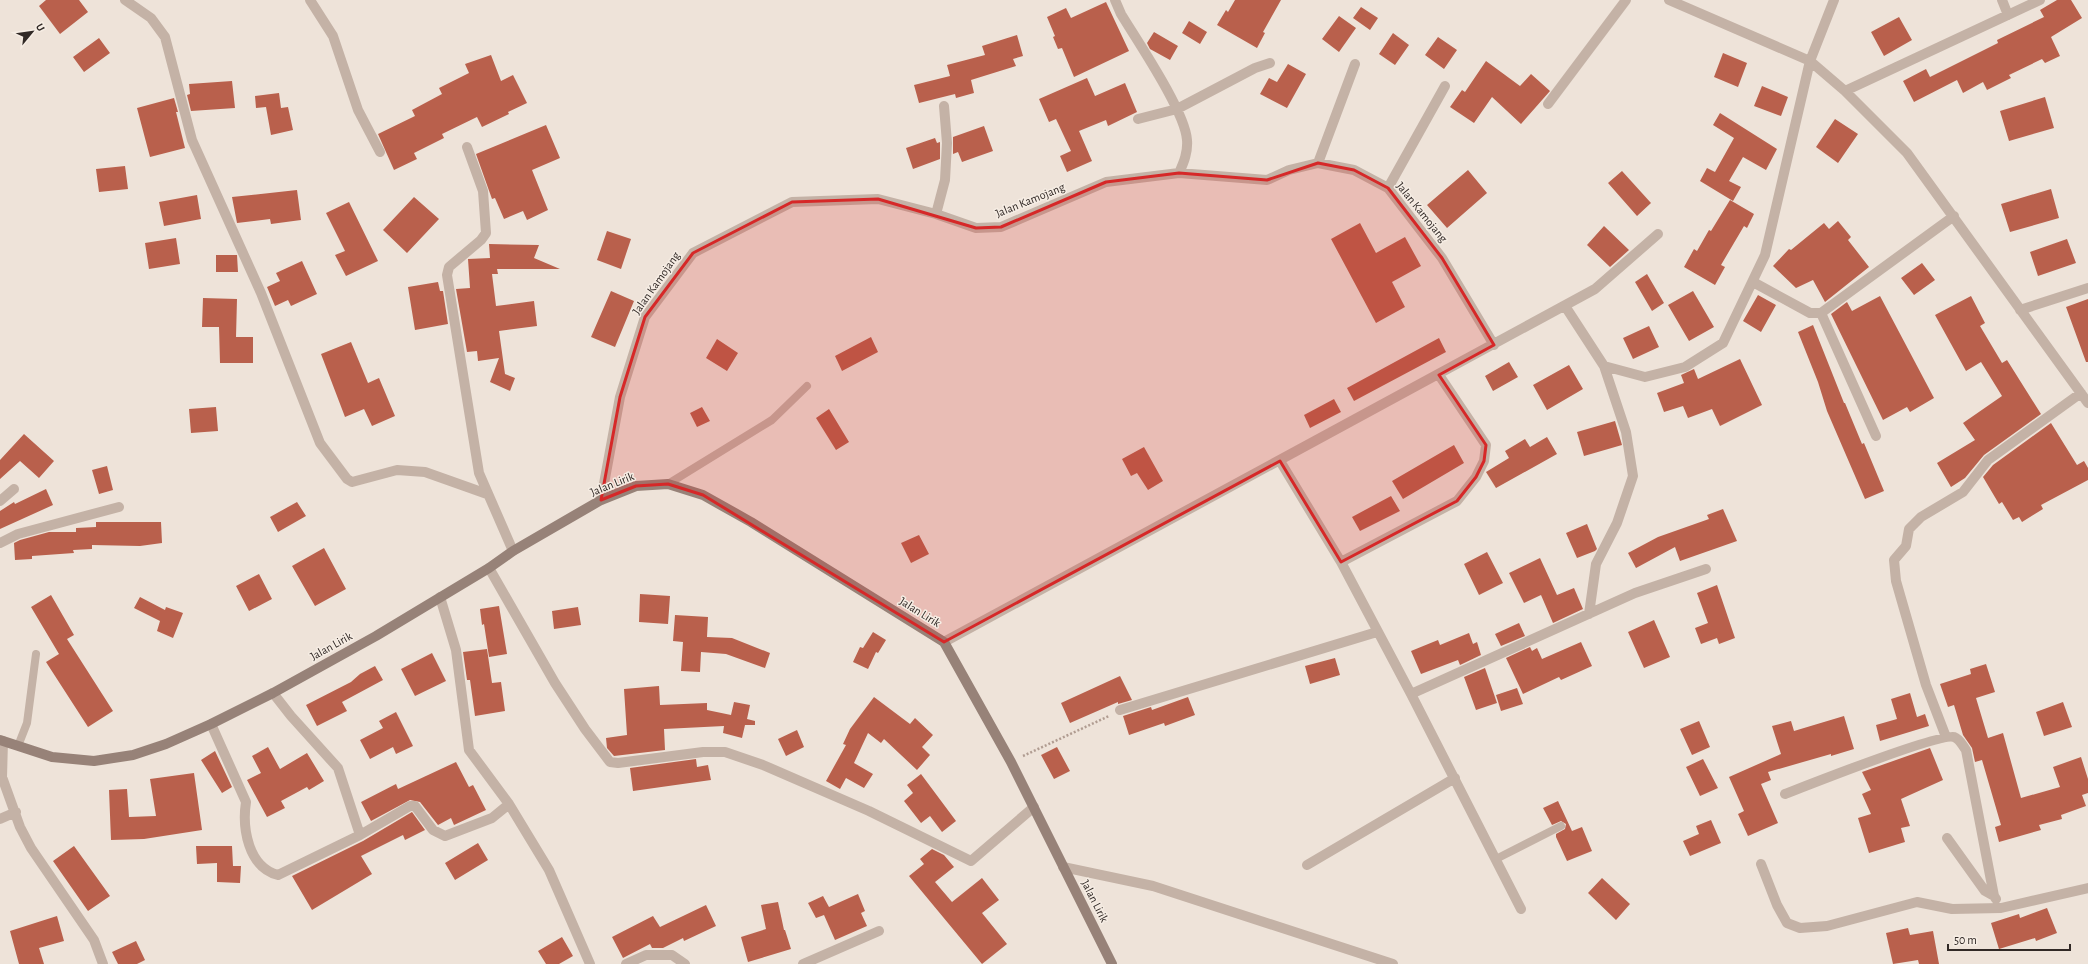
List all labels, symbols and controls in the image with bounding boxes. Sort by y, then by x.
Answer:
north arrow [12,12,52,52]
text: U [34,22,47,33]
street label: Jalan Kamojang [1393,180,1450,245]
street label: Jalan Kamojang [994,181,1067,220]
street label: Jalan Kamojang [630,249,683,317]
street label: Jalan Lirik [589,470,636,498]
street label: Jalan Lirik [897,595,943,629]
street label: Jalan Lirik [308,629,354,662]
street label: Jalan Lirik [1079,878,1111,925]
scale bar [1948,926,2070,952]
text: 50 m [1954,934,1977,946]

